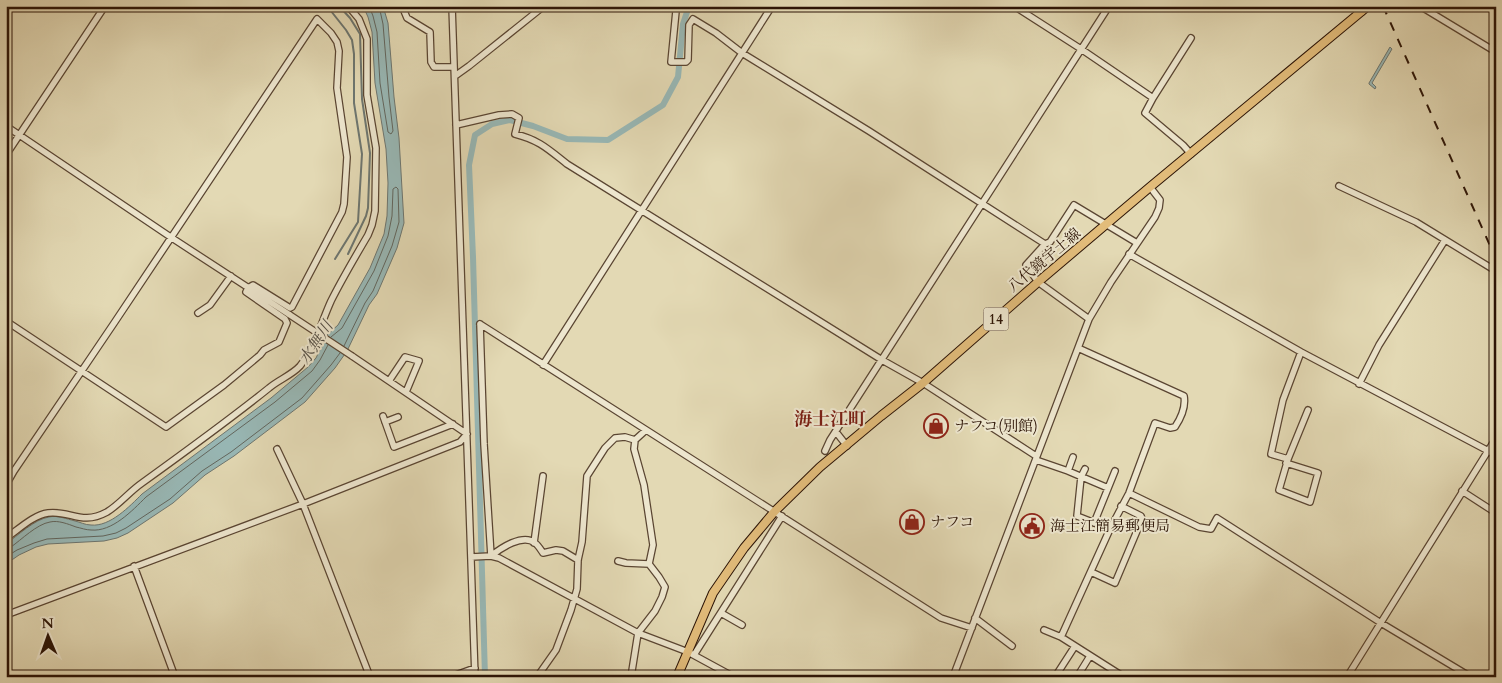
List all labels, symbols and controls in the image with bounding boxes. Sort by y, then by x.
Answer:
street label: 八代鏡宇土線 [1003,223,1085,297]
road number: 14 [984,308,1008,330]
water label: 水無川 [294,315,339,369]
district label: 海士江町 [794,407,866,432]
shop icon: ナフコ(別館) [923,413,949,439]
place label: ナフコ(別館) [954,416,1038,436]
shop icon: ナフコ [899,509,925,535]
place label: ナフコ [930,512,974,532]
public building icon: 海士江簡易郵便局 [1019,513,1045,539]
place label: 海士江簡易郵便局 [1050,516,1170,536]
north arrow [22,610,72,660]
text: N [41,614,54,633]

